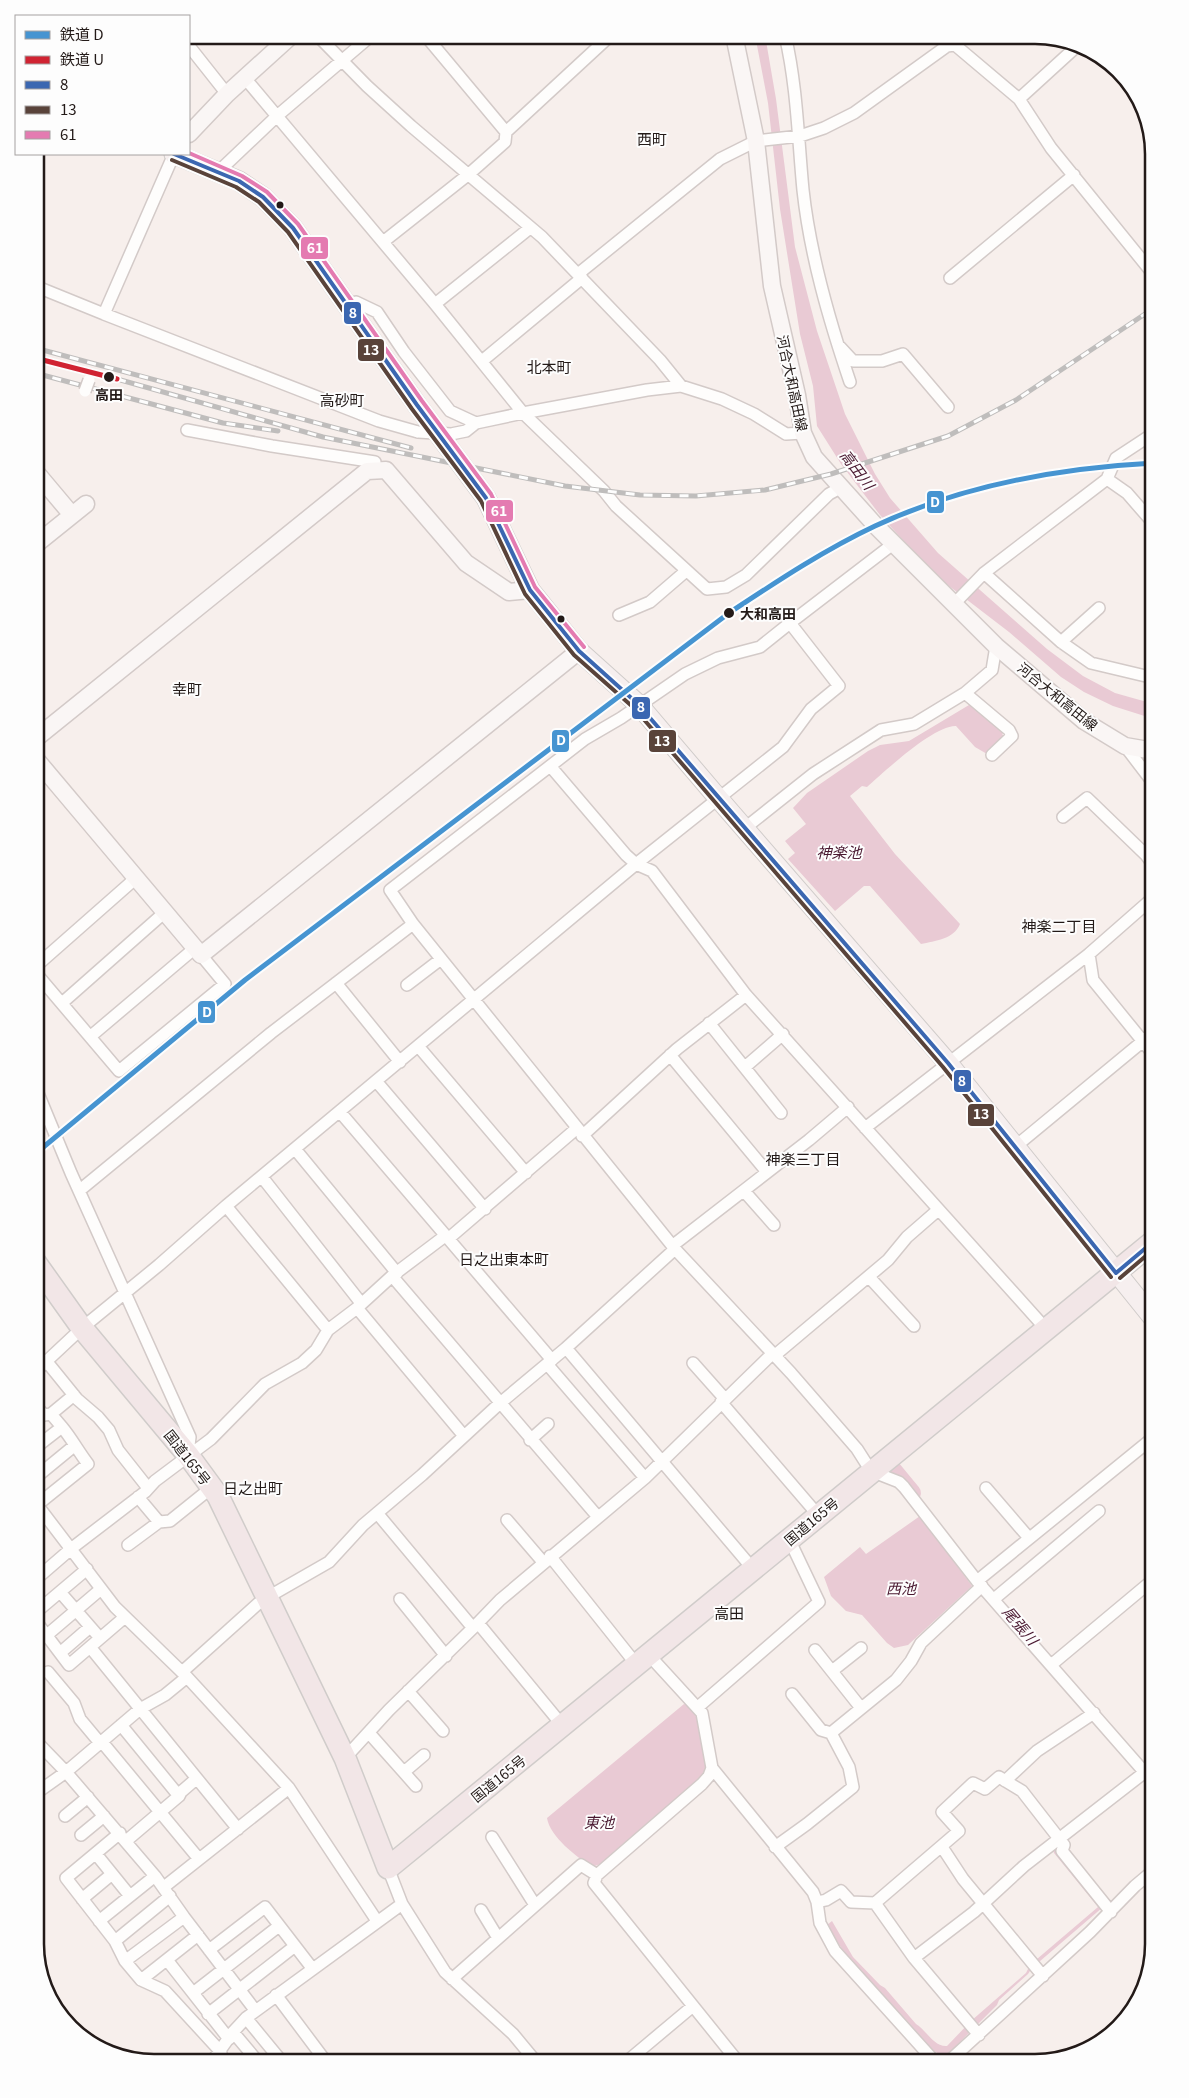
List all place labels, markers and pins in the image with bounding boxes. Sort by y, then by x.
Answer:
unlabelled marker [275,200,285,210]
marker: 高田 [102,370,116,384]
place label: 高田 [95,384,123,404]
place label: 大和高田 [740,603,796,623]
marker: 大和高田 [722,606,736,620]
unlabelled marker [556,614,566,624]

